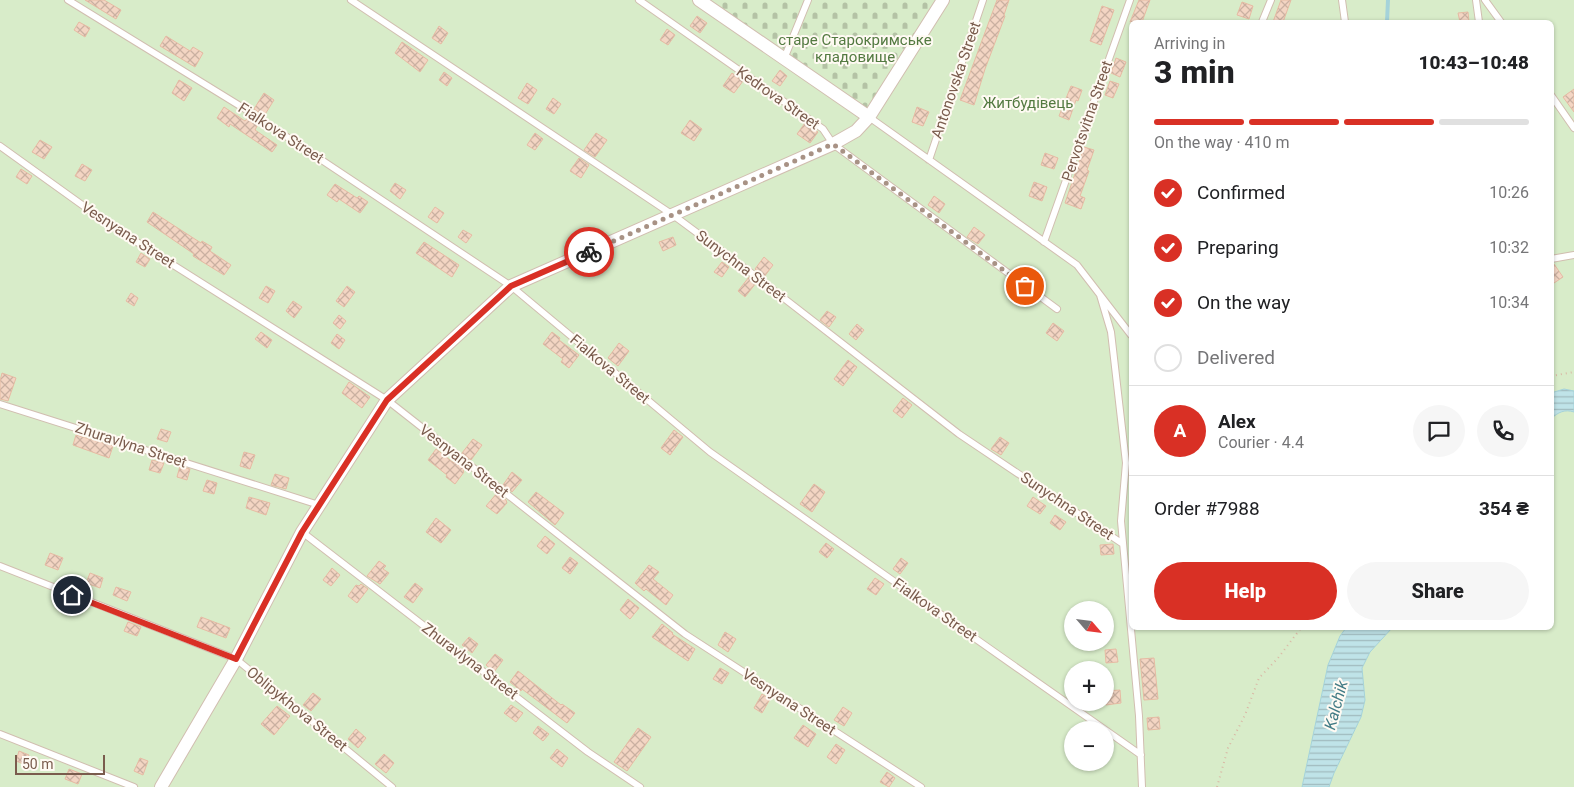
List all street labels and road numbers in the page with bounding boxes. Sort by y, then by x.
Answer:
street label: Antonovska Street [928,19,984,141]
street label: Pervotsvitna Street [1058,58,1116,184]
street label: Kedrova Street [733,63,823,133]
street label: Fialkova Street [235,99,327,167]
street label: Vesnyana Street [78,198,178,272]
street label: Sunychna Street [692,226,790,306]
street label: Fialkova Street [567,330,654,408]
street label: Zhuravlyna Street [73,419,189,472]
street label: Vesnyana Street [416,421,512,501]
street label: Sunychna Street [1017,468,1117,544]
street label: Fialkova Street [890,574,981,646]
street label: Zhuravlyna Street [418,619,522,703]
street label: Oblipykhova Street [243,663,351,755]
street label: Vesnyana Street [739,665,839,739]

